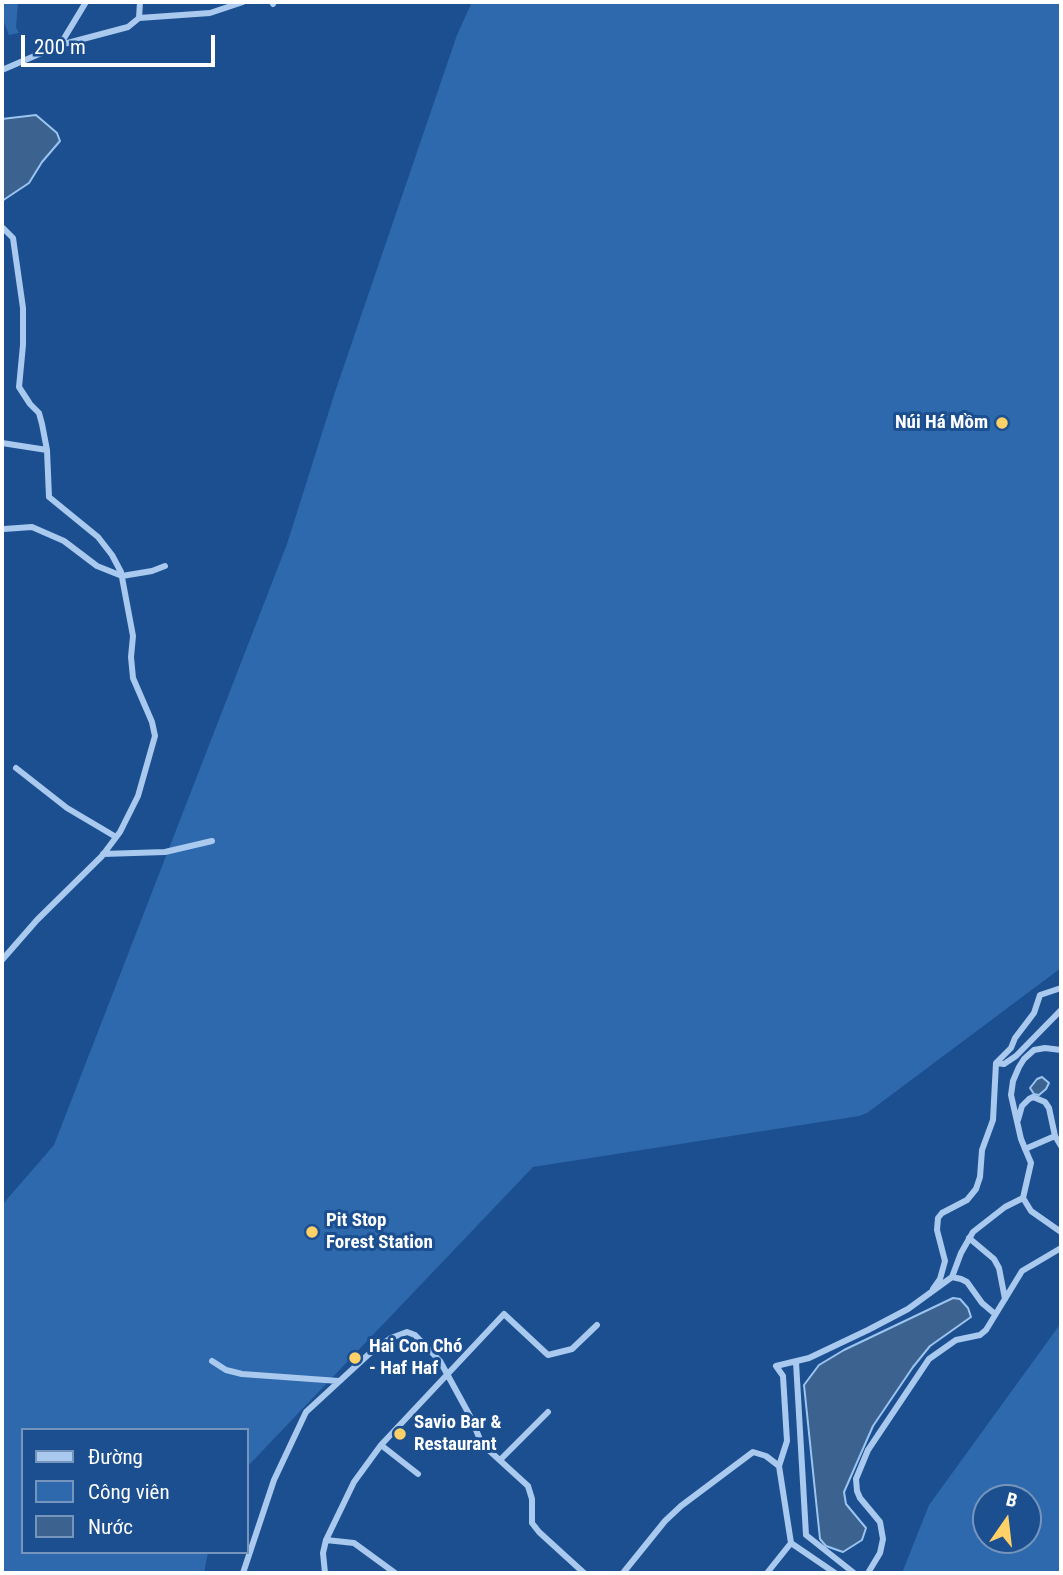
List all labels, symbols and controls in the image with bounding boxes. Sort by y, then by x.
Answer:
scale bar [24,21,219,65]
text: 200 m [34,35,86,59]
place label: Núi Há Mồm [895,412,988,434]
marker: Núi Há Mồm [994,415,1010,431]
place label: Pit Stop Forest Station [326,1210,433,1254]
marker: Pit Stop Forest Station [304,1224,320,1240]
place label: Hai Con Chó - Haf Haf [369,1336,462,1380]
marker: Hai Con Chó - Haf Haf [347,1350,363,1366]
place label: Savio Bar & Restaurant [414,1412,501,1456]
marker: Savio Bar & Restaurant [392,1426,408,1442]
legend [21,1428,248,1554]
text: Đường [88,1445,143,1469]
text: Công viên [88,1480,170,1504]
north arrow [972,1484,1042,1554]
text: B [1004,1488,1020,1513]
text: Nước [88,1515,133,1539]

